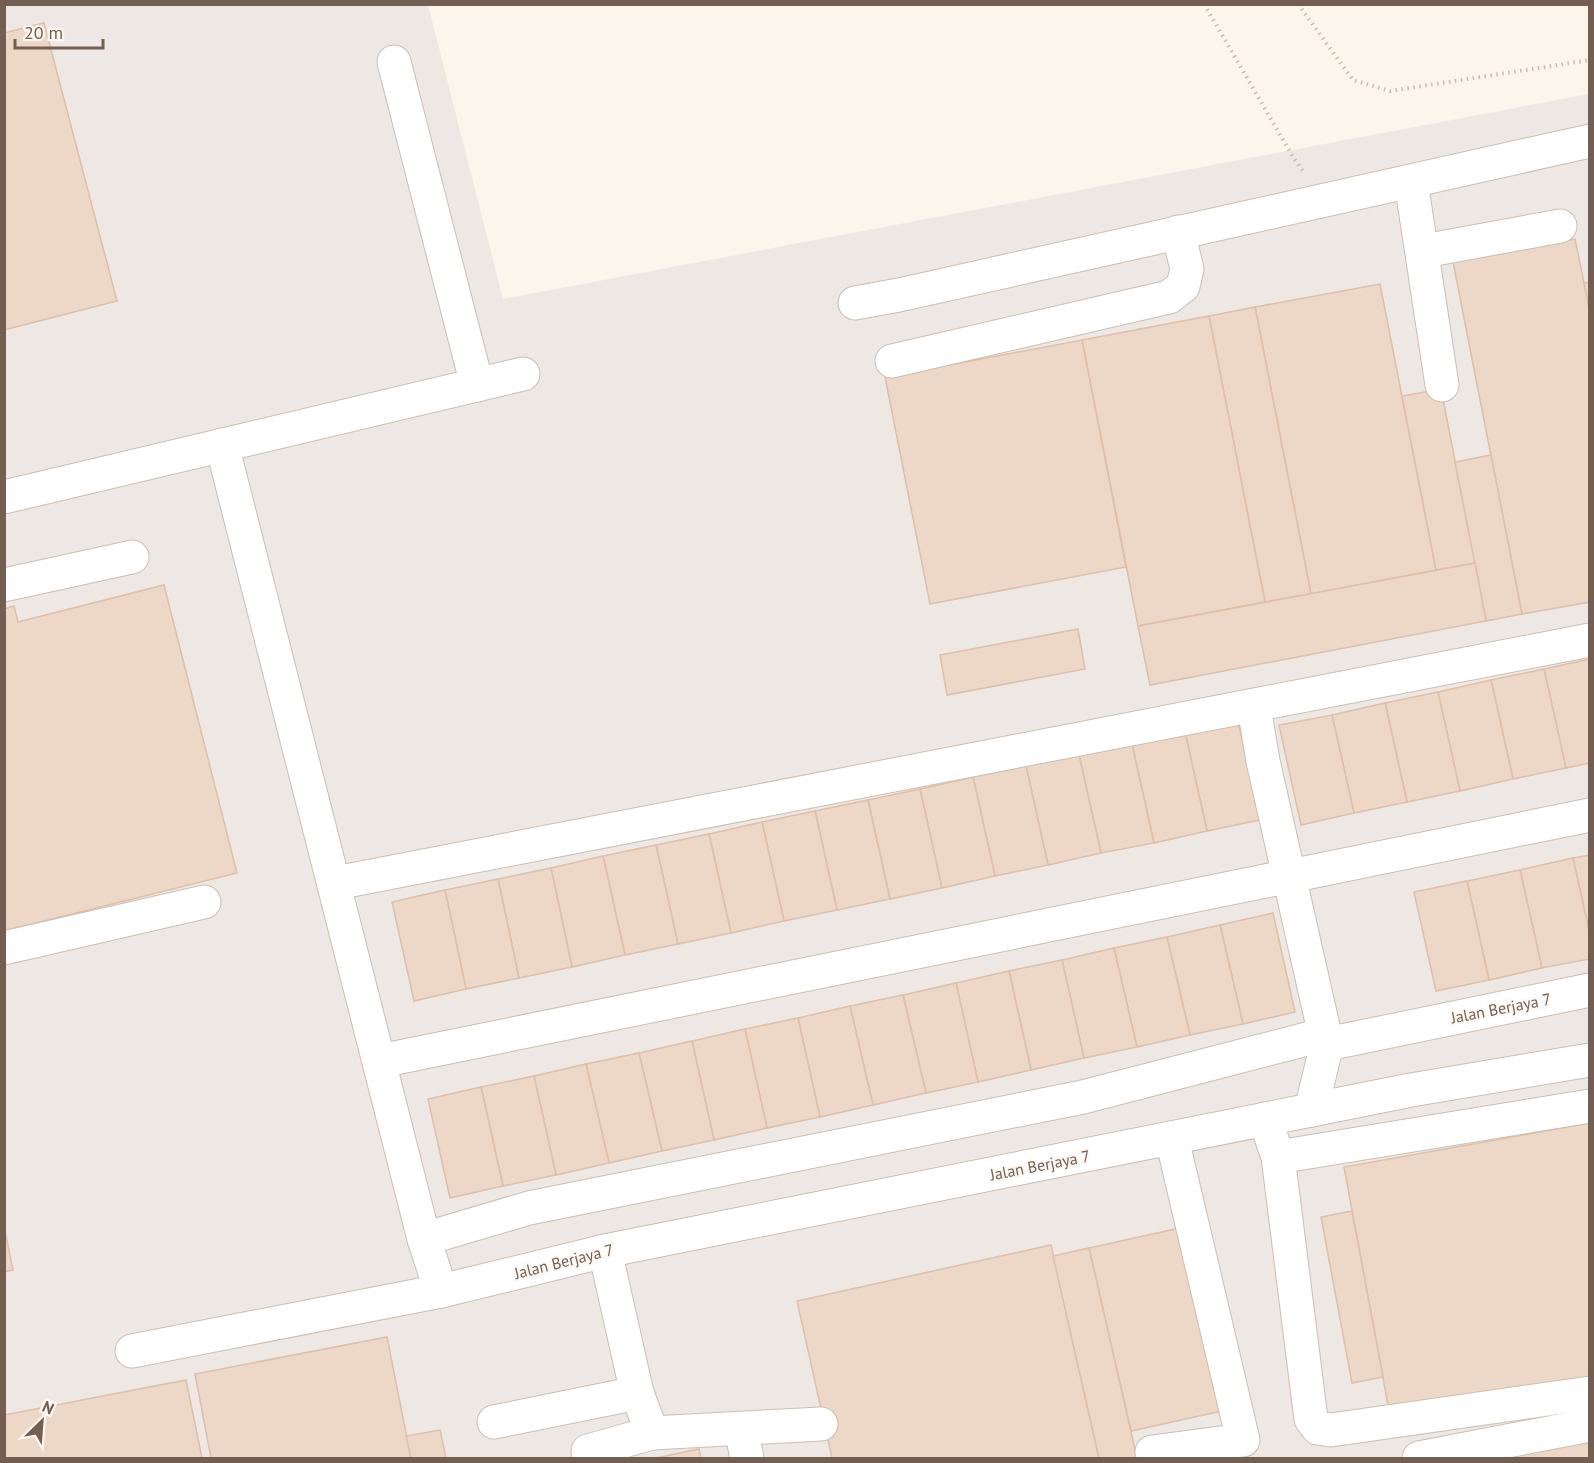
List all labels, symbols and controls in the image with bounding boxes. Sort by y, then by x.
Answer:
scale bar [15,12,104,50]
text: 20 m [24,21,63,44]
street label: Jalan Berjaya 7 [1448,988,1553,1028]
street label: Jalan Berjaya 7 [987,1145,1092,1185]
street label: Jalan Berjaya 7 [511,1239,616,1283]
north arrow [12,1391,72,1451]
text: N [39,1396,57,1419]

